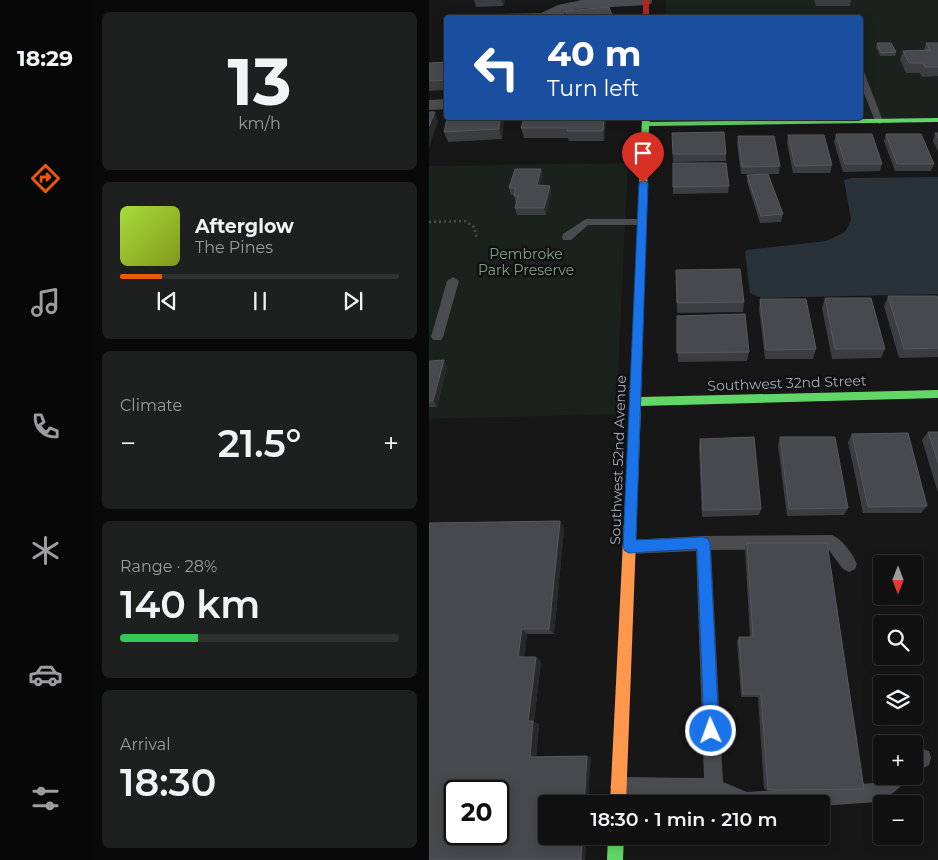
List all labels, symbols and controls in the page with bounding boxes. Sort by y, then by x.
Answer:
text: 40 m [547,32,642,75]
icon: left [464,35,529,100]
text: 13 [228,42,291,121]
text: 18:29 [17,45,73,72]
text: Turn left [547,75,639,102]
text: km/h [238,114,281,133]
pin [622,132,664,183]
icon: arrive [629,139,657,167]
icon: directions [28,161,63,196]
text: Afterglow [195,215,294,238]
text: The Pines [195,238,273,257]
park label: Pembroke Park Preserve [478,245,574,279]
icon: music [28,285,63,320]
icon: previous [153,287,181,315]
icon: pause [246,287,274,315]
icon: next [339,287,367,315]
street label: Southwest 32nd Street [707,371,867,395]
street label: Southwest 52nd Avenue [606,375,630,545]
text: Climate [120,396,182,415]
icon: phone [28,409,63,444]
text: 21.5° [218,420,301,467]
text: − [120,426,136,460]
text: + [383,426,399,460]
icon: climate [28,533,63,568]
north arrow [873,555,923,605]
map controls [873,555,923,845]
text: Range · 28% [120,557,217,576]
text: 140 km [120,581,260,628]
button: search [873,615,923,665]
icon: car [28,657,63,692]
button: layers [873,675,923,725]
position arrow [684,704,736,756]
text: Arrival [120,735,170,754]
button: + [873,735,923,785]
text: 18:30 [120,759,216,806]
speed limit sign: 20 [444,780,509,845]
icon: filters [28,781,63,816]
button: − [873,795,923,845]
text: 18:30 · 1 min · 210 m [590,808,778,831]

